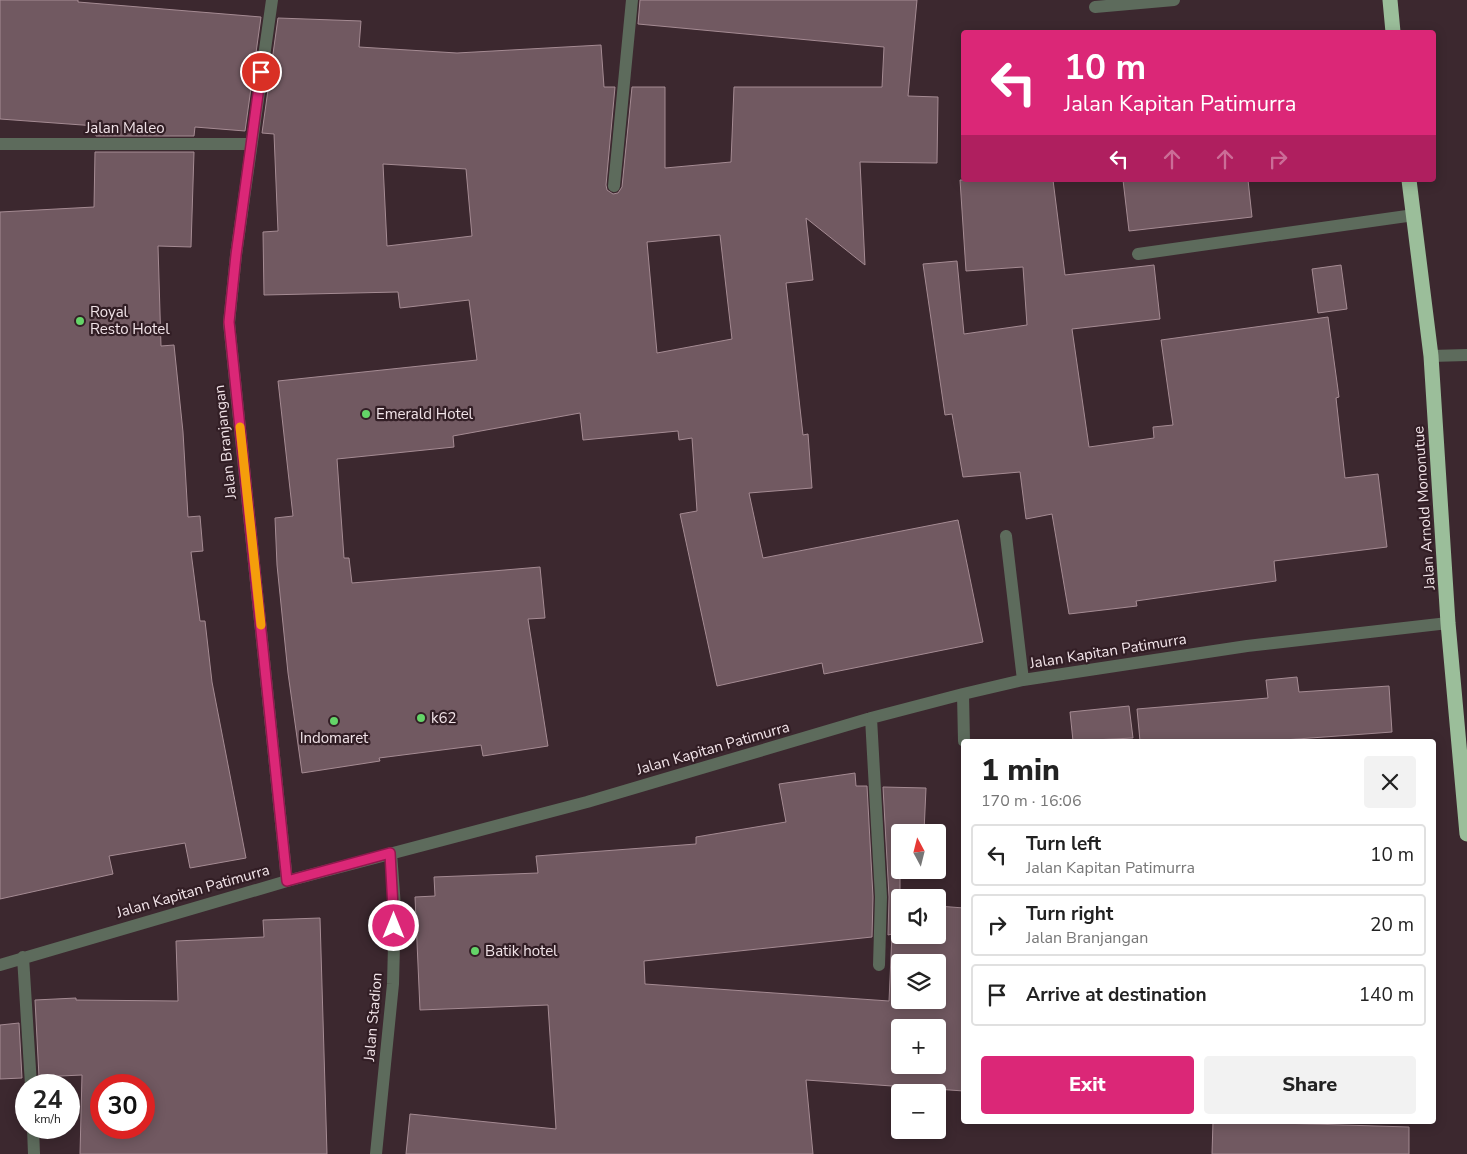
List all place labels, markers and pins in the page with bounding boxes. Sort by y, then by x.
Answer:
pin [240,51,282,93]
place label: Royal Resto Hotel [90,302,170,339]
marker: Royal Resto Hotel [74,315,86,327]
place label: Emerald Hotel [376,404,474,424]
marker: Emerald Hotel [360,408,372,420]
place label: k62 [431,708,457,728]
marker: k62 [415,712,427,724]
marker: Indomaret [328,715,340,727]
place label: Indomaret [300,728,369,748]
place label: Batik hotel [485,941,558,961]
marker: Batik hotel [469,945,481,957]

